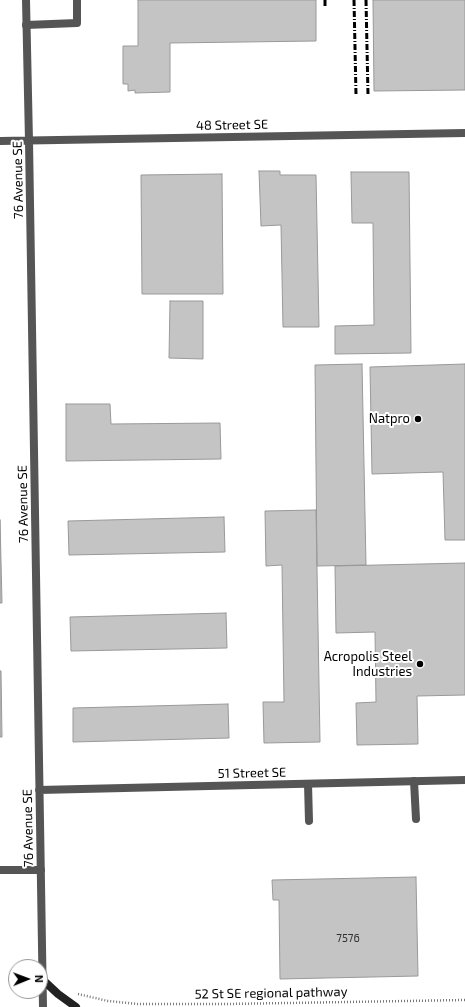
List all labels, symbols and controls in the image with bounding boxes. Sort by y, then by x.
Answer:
street label: 48 Street SE [196,117,268,133]
street label: 76 Avenue SE [10,141,26,219]
place label: Natpro [369,411,410,427]
marker: Natpro [413,414,423,424]
street label: 76 Avenue SE [15,465,31,543]
place label: Acropolis Steel Industries [324,649,412,680]
marker: Acropolis Steel Industries [415,659,425,669]
street label: 51 Street SE [218,765,286,781]
street label: 76 Avenue SE [20,789,36,867]
house number: 7576 [336,931,360,945]
north arrow [8,959,48,999]
text: N [33,975,46,983]
street label: 52 St SE regional pathway [194,984,348,1002]

